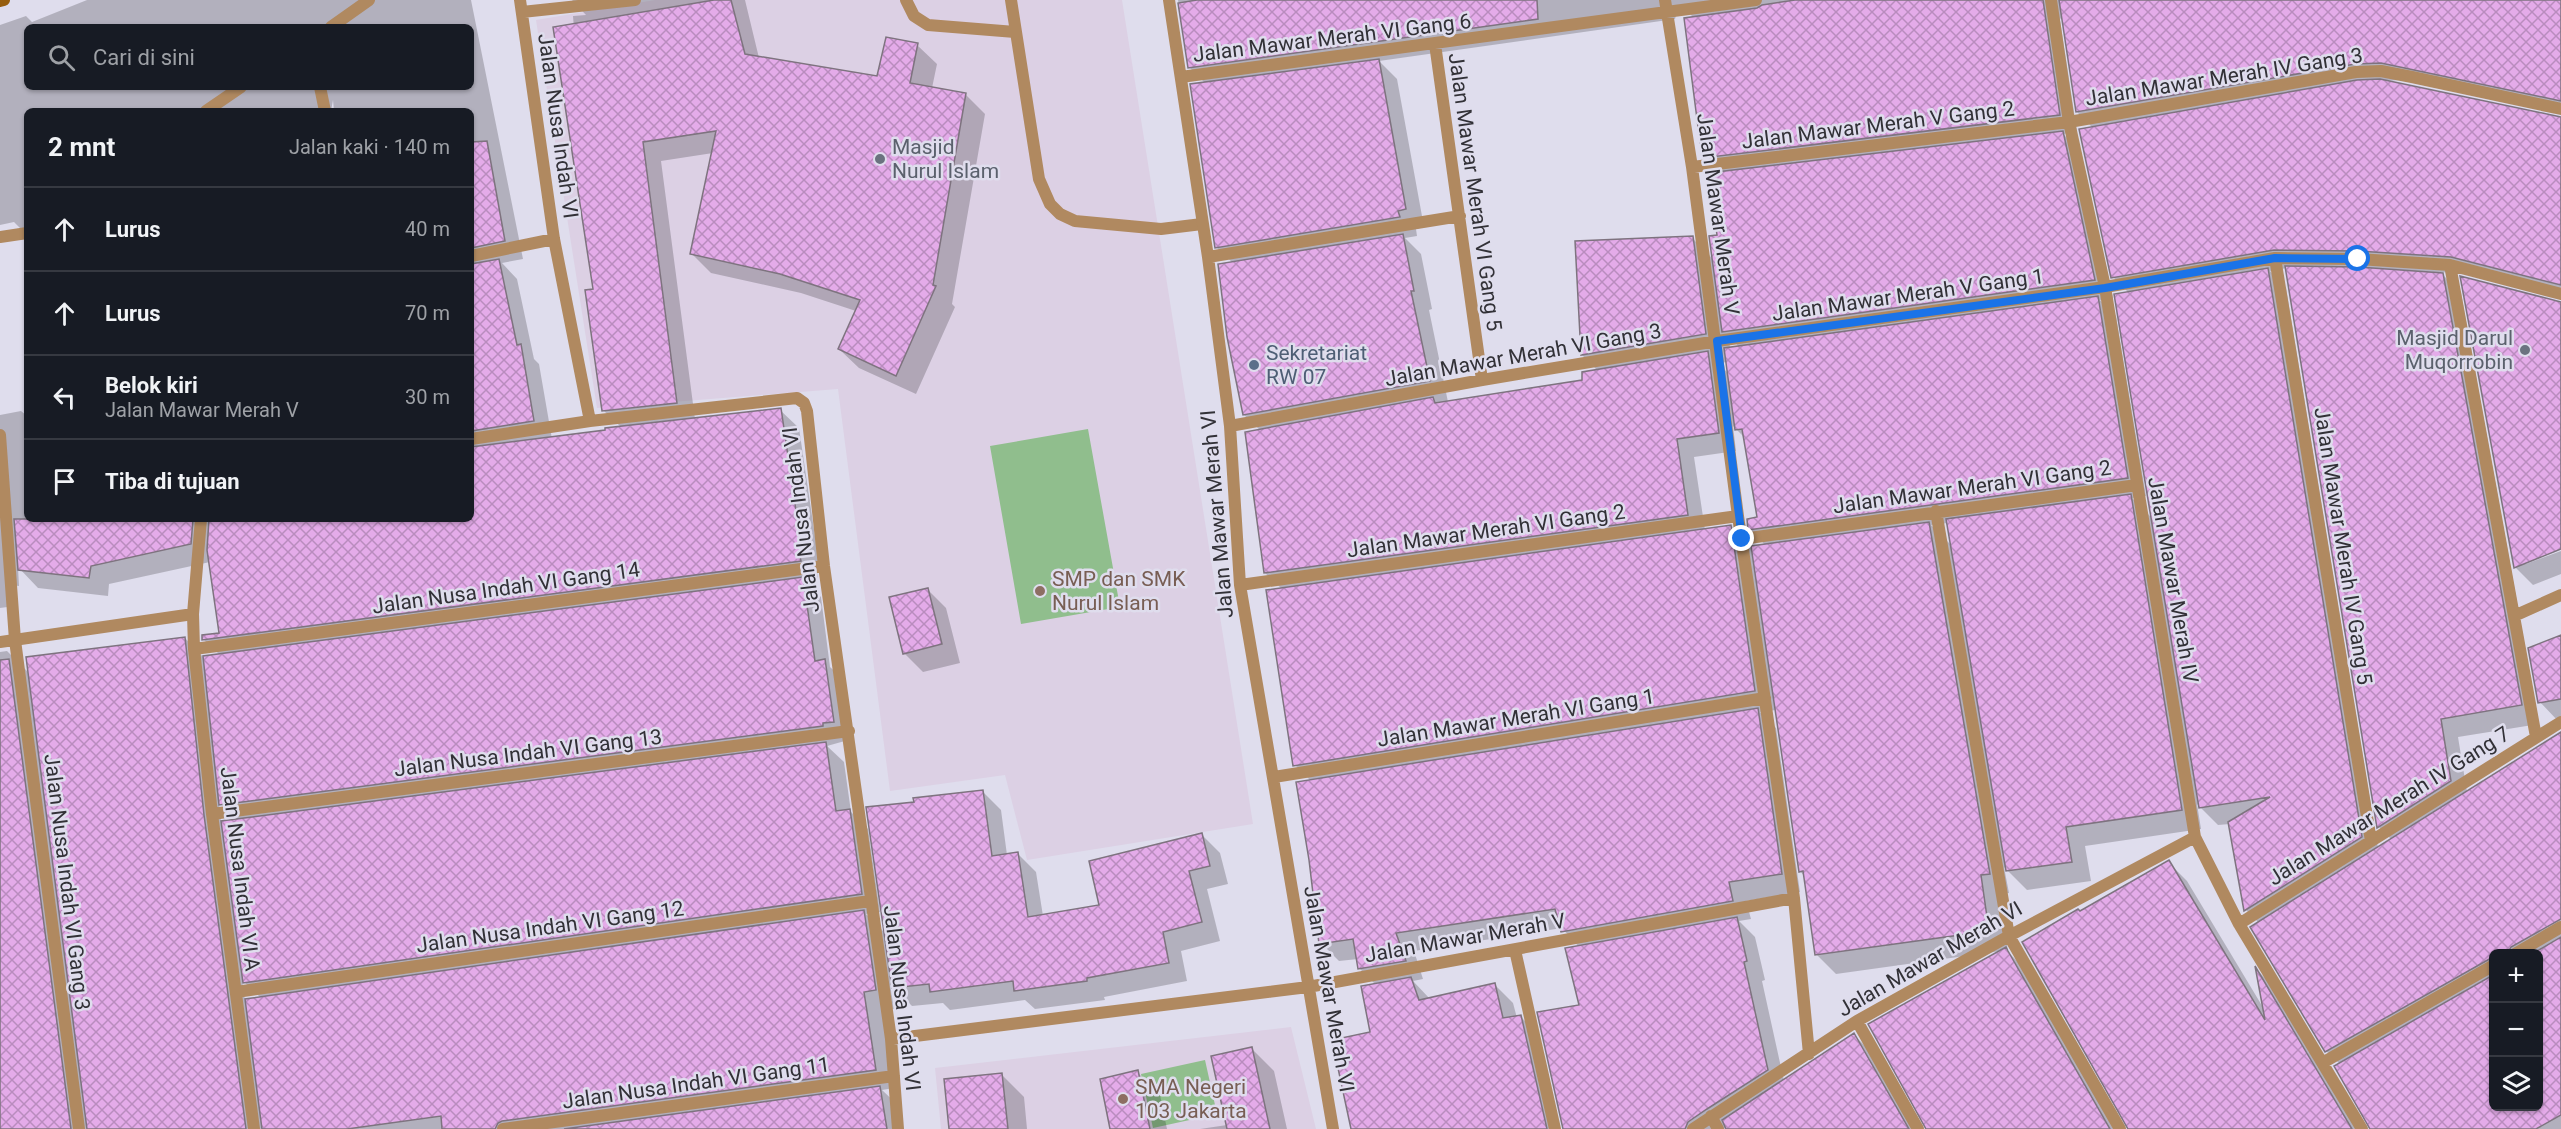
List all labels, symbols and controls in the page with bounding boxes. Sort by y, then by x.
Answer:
street label: Jalan Mawar Merah VI Gang 6 [1191,9,1473,67]
search box [24,24,474,90]
street label: Jalan Nusa Indah VI [533,32,583,220]
icon: search [45,41,78,74]
street label: Jalan Mawar Merah IV Gang 3 [2084,43,2364,111]
text: Cari di sini [93,45,195,70]
street label: Jalan Mawar Merah VI Gang 5 [1444,51,1506,333]
street label: Jalan Mawar Merah V Gang 2 [1740,96,2016,154]
street label: Jalan Mawar Merah V [1692,112,1744,317]
text: 2 mnt [48,132,115,162]
text: Jalan kaki · 140 m [289,135,450,159]
place label: Masjid Nurul Islam [892,135,999,183]
marker: Masjid Nurul Islam [873,152,887,166]
icon: ahead [48,213,81,246]
text: Lurus [105,217,161,242]
text: 40 m [405,217,450,241]
route start [2344,245,2370,271]
street label: Jalan Mawar Merah V Gang 1 [1770,264,2046,326]
icon: ahead [48,297,81,330]
text: Lurus [105,301,161,326]
text: 70 m [405,301,450,325]
street label: Jalan Mawar Merah VI Gang 3 [1383,319,1663,391]
place label: Masjid Darul Muqorrobin [2396,326,2513,374]
place label: Sekretariat RW 07 [1266,341,1367,389]
marker: Masjid Darul Muqorrobin [2518,343,2532,357]
marker: Sekretariat RW 07 [1247,358,1261,372]
text: Belok kiri [105,373,198,398]
icon: left [48,381,81,414]
text: 30 m [405,385,450,409]
text: Jalan Mawar Merah V [105,398,299,422]
street label: Jalan Mawar Merah IV Gang 5 [2309,406,2377,686]
street label: Jalan Mawar Merah VI [1196,409,1238,619]
street label: Jalan Nusa Indah VI [778,426,824,614]
street label: Jalan Mawar Merah VI Gang 2 [1831,456,2113,518]
icon: arrive [48,465,81,498]
text: Tiba di tujuan [105,469,240,494]
street label: Jalan Mawar Merah IV [2143,475,2203,686]
street label: Jalan Mawar Merah VI Gang 2 [1345,500,1627,562]
route end [1728,525,1754,551]
street label: Jalan Nusa Indah VI Gang 14 [371,557,642,619]
place label: SMP dan SMK Nurul Islam [1052,567,1186,615]
marker: SMP dan SMK Nurul Islam [1033,584,1047,598]
street label: Jalan Mawar Merah VI Gang 1 [1376,684,1656,752]
street label: Jalan Mawar Merah IV Gang 7 [2264,722,2514,890]
street label: Jalan Nusa Indah VI Gang 13 [393,725,663,781]
street label: Jalan Nusa Indah VI Gang 3 [39,752,95,1012]
street label: Jalan Nusa Indah VI A [216,765,264,973]
street label: Jalan Mawar Merah VI [1299,884,1359,1094]
street label: Jalan Nusa Indah VI Gang 12 [415,896,686,958]
street label: Jalan Mawar Merah VI [1833,896,2027,1022]
street label: Jalan Nusa Indah VI [879,904,925,1092]
street label: Jalan Mawar Merah V [1363,908,1568,967]
map controls [2489,949,2543,1111]
button: + [2489,949,2543,1003]
button: − [2489,1003,2543,1057]
street label: Jalan Nusa Indah VI Gang 11 [561,1052,831,1114]
button: layers [2489,1057,2543,1111]
place label: SMA Negeri 103 Jakarta [1135,1075,1247,1123]
marker: SMA Negeri 103 Jakarta [1116,1092,1130,1106]

